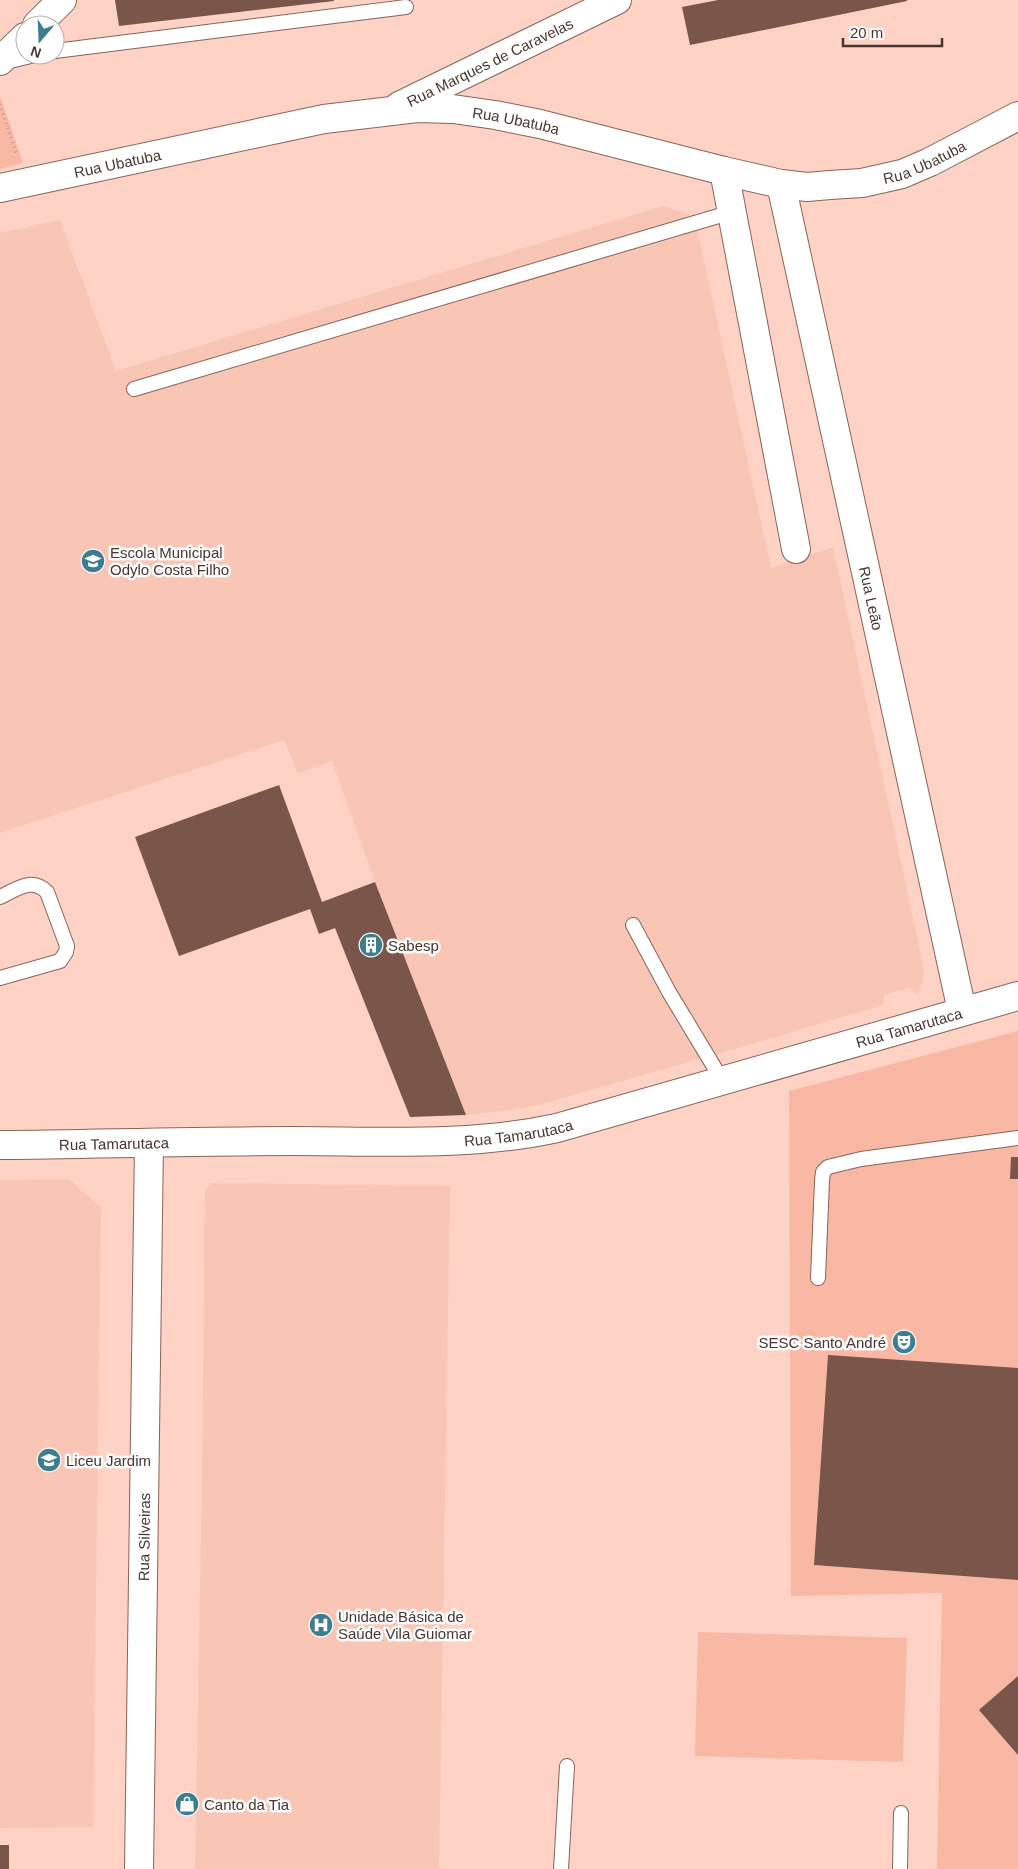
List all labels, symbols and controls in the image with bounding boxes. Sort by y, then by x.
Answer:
street label: Rua Marques de Caravelas [404,14,576,109]
north arrow [15,15,65,65]
scale bar [843,15,942,47]
text: 20 m [850,24,883,41]
text: N [28,43,43,62]
street label: Rua Ubatuba [471,103,562,137]
street label: Rua Ubatuba [881,136,969,186]
street label: Rua Ubatuba [72,145,163,181]
place label: Escola Municipal Odylo Costa Filho [110,544,229,578]
school or university icon: Escola Municipal Odylo Costa Filho [80,548,106,574]
street label: Rua Leão [856,565,887,632]
building icon: Sabesp [358,932,384,958]
place label: Sabesp [388,937,439,954]
street label: Rua Tamarutaca [854,1004,965,1051]
street label: Rua Tamarutaca [463,1115,575,1149]
street label: Rua Tamarutaca [59,1134,170,1153]
theatre icon: SESC Santo André [891,1329,917,1355]
place label: SESC Santo André [758,1334,886,1351]
school or university icon: Liceu Jardim [36,1447,62,1473]
place label: Liceu Jardim [66,1452,151,1469]
street label: Rua Silveiras [134,1493,153,1581]
place label: Unidade Básica de Saúde Vila Guiomar [338,1608,472,1642]
hospital icon: Unidade Básica de Saúde Vila Guiomar [308,1612,334,1638]
shop icon: Canto da Tia [174,1791,200,1817]
place label: Canto da Tia [204,1796,290,1813]

